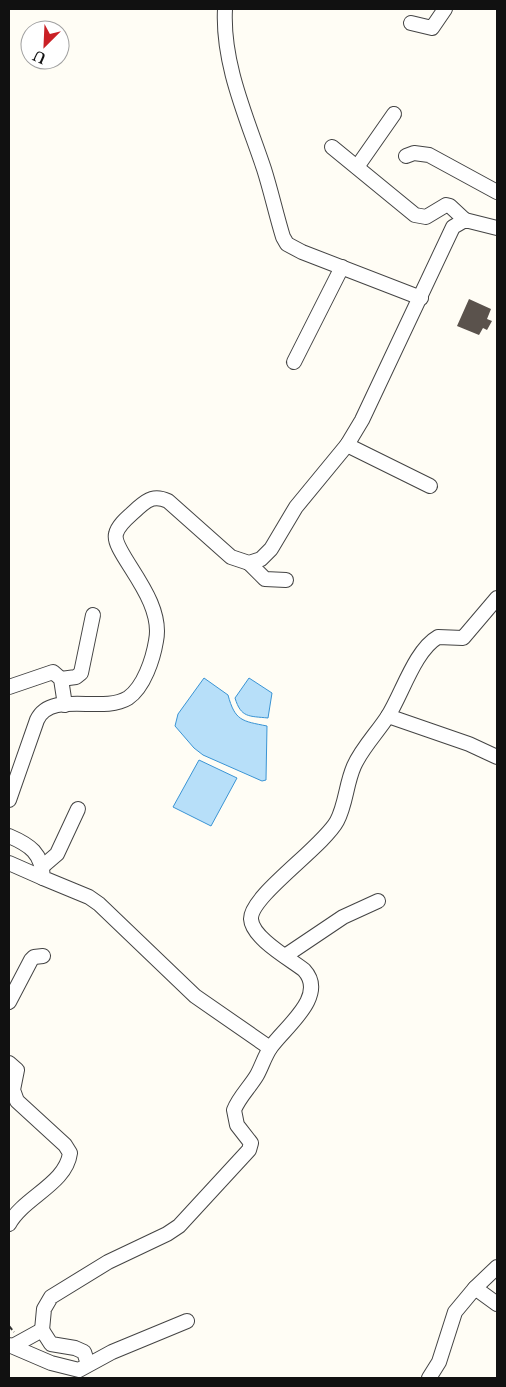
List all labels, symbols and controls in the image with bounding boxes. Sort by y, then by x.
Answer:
north arrow [20,20,70,70]
text: U [30,46,49,68]

